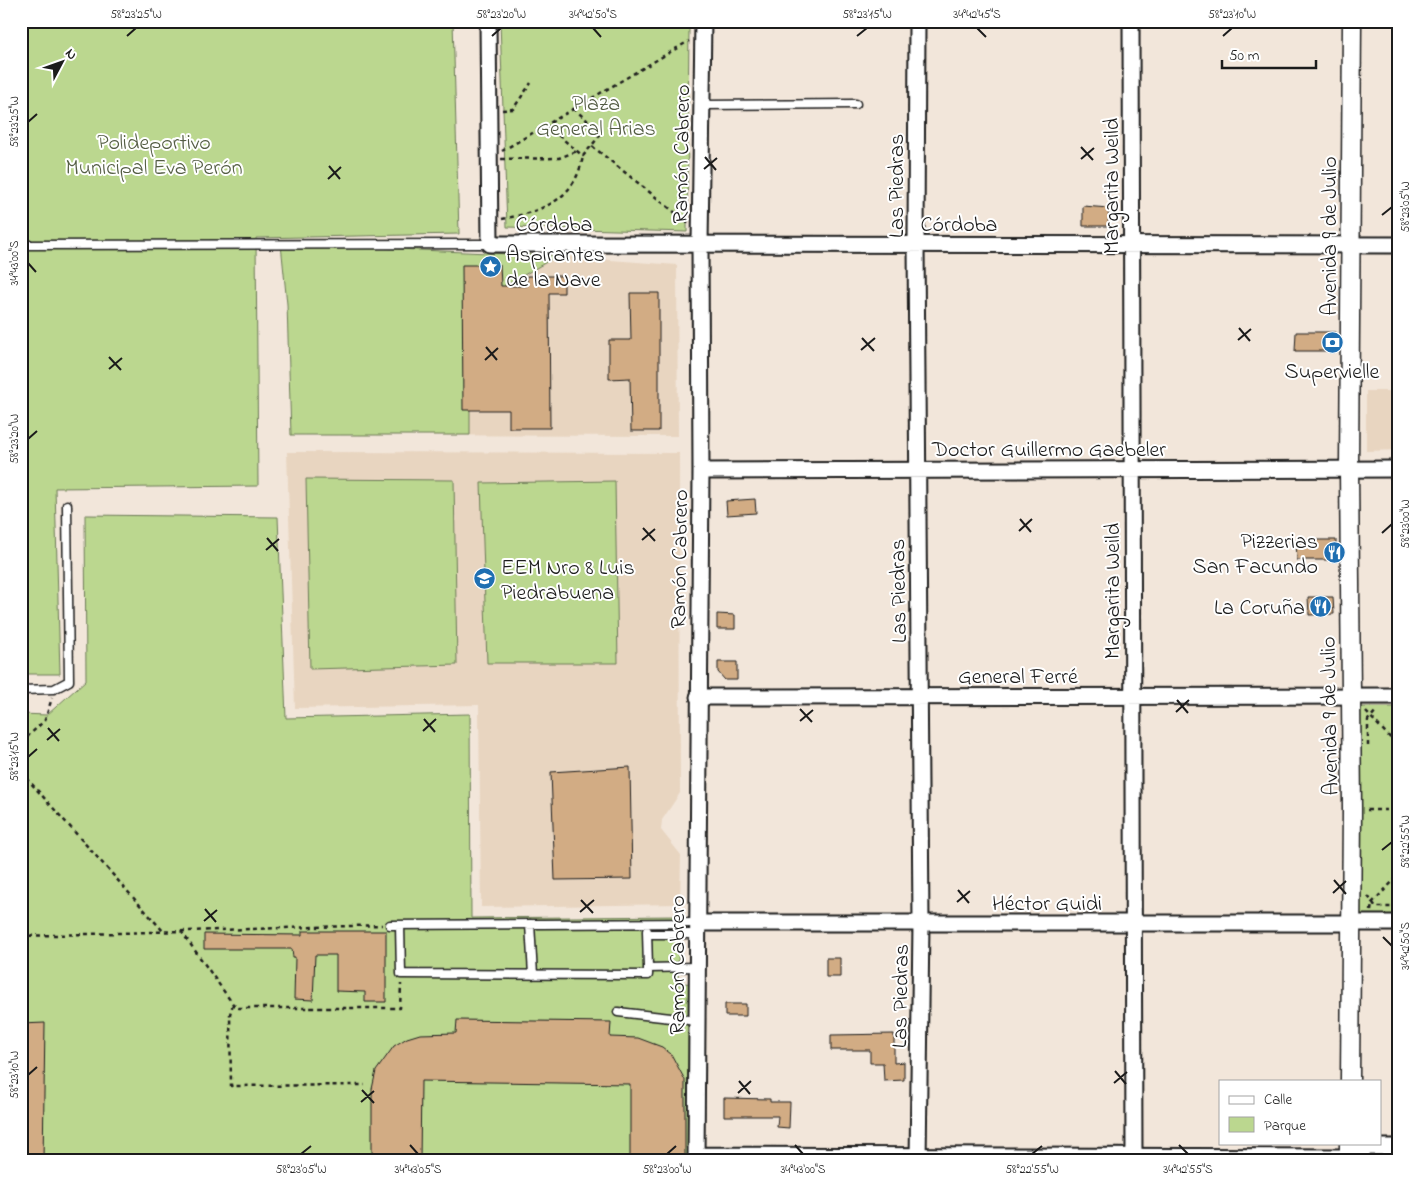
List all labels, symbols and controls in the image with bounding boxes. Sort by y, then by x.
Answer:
text: 58°23'25"W [110,6,162,24]
text: 58°23'20"W [476,6,526,24]
text: 34°42'50"S [569,6,617,24]
text: 58°23'15"W [842,6,892,24]
text: 34°42'45"S [953,6,1001,24]
text: 58°23'10"W [1208,6,1256,24]
north arrow [38,38,88,88]
scale bar [1222,38,1315,70]
text: N [60,44,82,65]
text: 50 m [1229,45,1260,67]
street label: Ramón Cabrero [666,84,700,224]
park label: Plaza General Arias [536,89,656,146]
text: 58°23'25"W [6,96,24,148]
street label: Margarita Weild [1097,118,1130,254]
park label: Polideportivo Municipal Eva Perón [65,128,243,185]
street label: Las Piedras [882,134,914,238]
street label: Avenida 9 de Julio [1315,156,1347,316]
text: 58°23'05"W [1397,182,1415,232]
street label: Córdoba [516,210,592,242]
street label: Córdoba [921,210,997,242]
text: 34°43'00"S [6,240,24,286]
place label: Aspirantes de la Nave [506,240,605,297]
place icon: Aspirantes de la Nave [478,254,502,278]
bank icon: Supervielle [1320,330,1344,354]
place label: Supervielle [1285,357,1380,389]
text: 58°23'20"W [6,414,24,464]
street label: Doctor Guillermo Gaebeler [931,435,1166,467]
street label: Ramón Cabrero [664,489,698,629]
text: 58°23'00"W [1397,499,1415,549]
street label: Margarita Weild [1098,523,1131,659]
place label: Pizzerias San Facundo [1193,527,1318,584]
street label: Las Piedras [883,539,917,643]
restaurant icon: Pizzerias San Facundo [1322,541,1346,565]
place label: EEM Nro 8 Luis Piedrabuena [501,553,635,610]
school or university icon: EEM Nro 8 Luis Piedrabuena [473,567,497,591]
place label: La Coruña [1214,593,1305,625]
restaurant icon: La Coruña [1309,594,1333,618]
street label: Avenida 9 de Julio [1314,636,1348,796]
street label: General Ferré [958,662,1078,694]
text: 58°23'15"W [6,732,24,782]
text: 58°22'55"W [1397,815,1415,869]
street label: Héctor Guidi [992,889,1102,921]
street label: Ramón Cabrero [663,895,695,1035]
text: 34°42'50"S [1397,922,1415,970]
street label: Las Piedras [885,944,919,1048]
text: 58°23'10"W [6,1051,24,1099]
legend [1219,1080,1382,1144]
text: Calle [1264,1089,1292,1111]
text: Parque [1264,1115,1306,1137]
text: 58°23'05"W [276,1161,326,1179]
text: 34°43'05"S [395,1161,442,1179]
text: 58°23'00"W [642,1161,692,1179]
text: 34°43'00"S [780,1161,826,1179]
text: 58°22'55"W [1005,1161,1059,1179]
text: 34°42'55"S [1163,1161,1213,1179]

